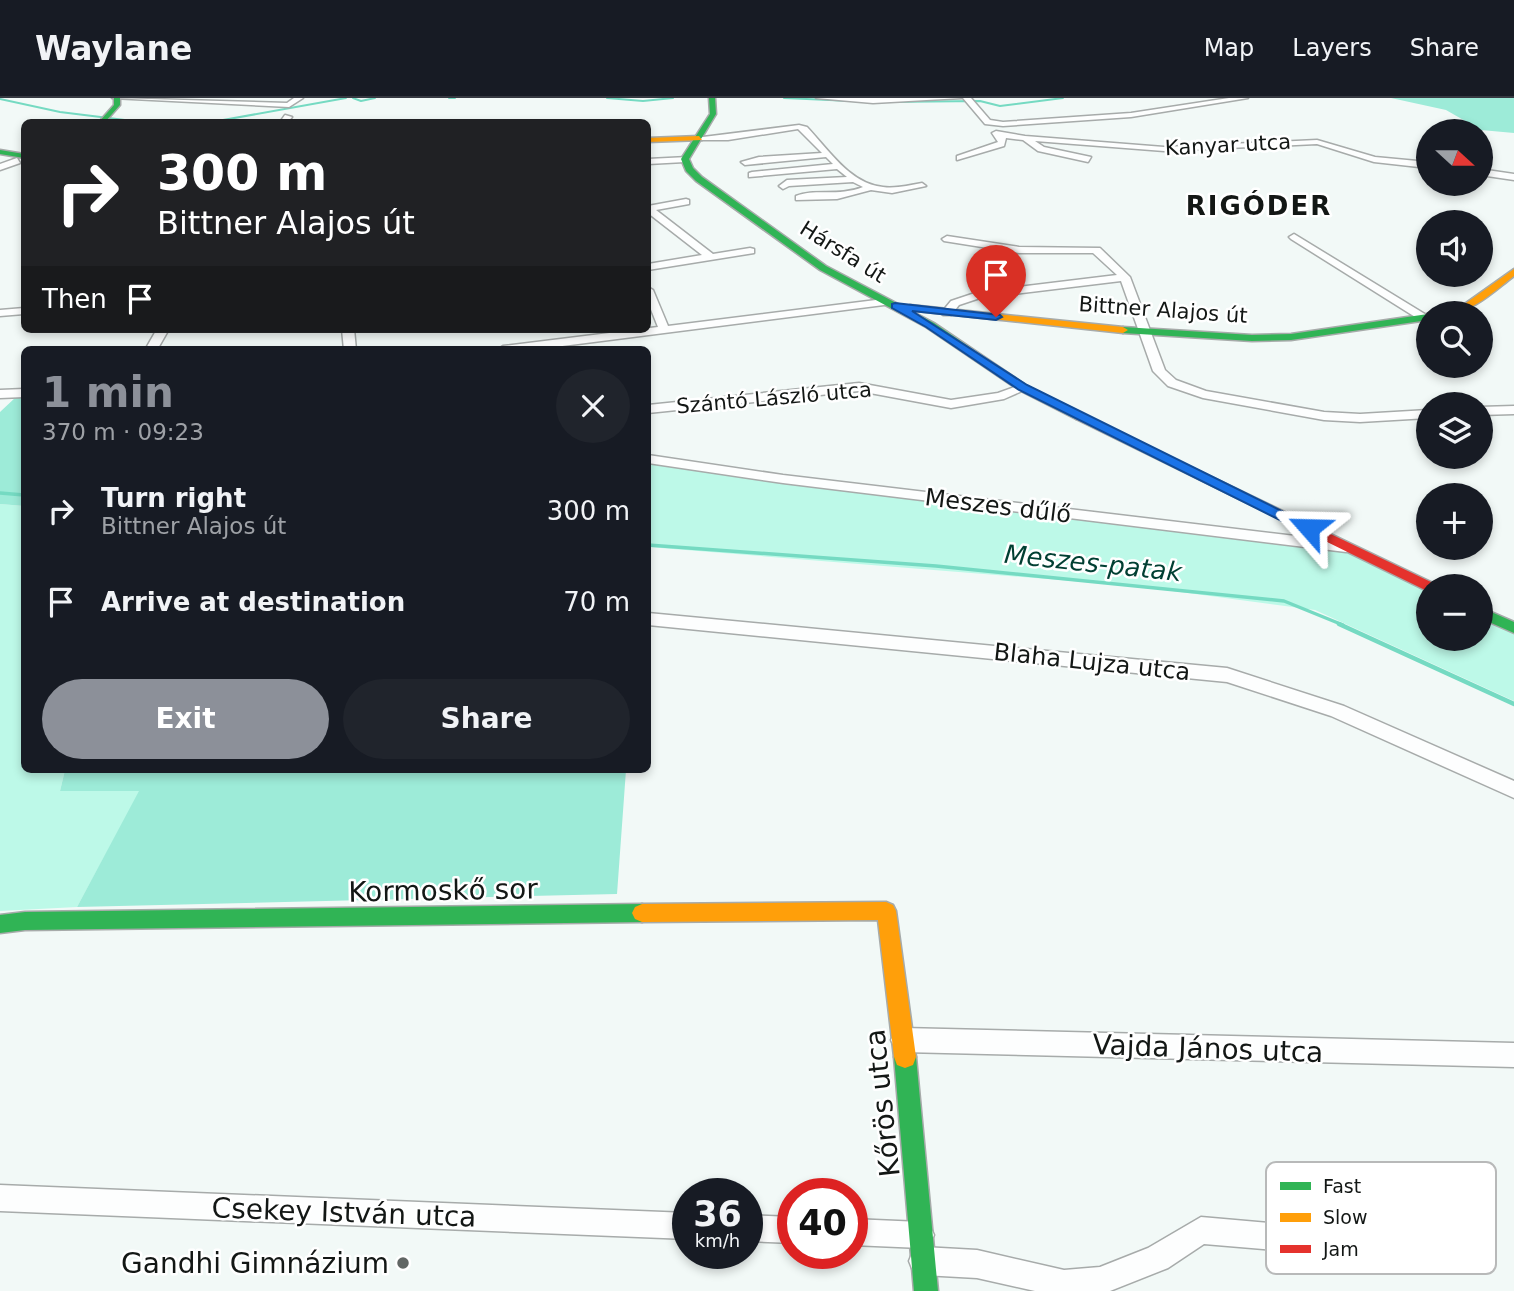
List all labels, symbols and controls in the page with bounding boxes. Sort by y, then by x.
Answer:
text: Waylane [35,29,192,68]
text: Map [1204,34,1254,62]
text: Layers [1292,34,1372,62]
text: Share [1410,34,1479,62]
north arrow [1416,119,1493,196]
map controls [1416,119,1493,651]
street label: Kanyar utca [1164,130,1292,160]
text: 300 m [157,145,327,202]
icon: right [42,147,133,238]
district label: RIGÓDER [1186,190,1332,221]
text: Bittner Alajos út [157,204,415,242]
button: sound [1416,210,1493,287]
street label: Hársfa út [796,216,890,288]
pin [966,245,1026,317]
icon: arrive [977,256,1015,294]
icon: arrive [121,280,159,318]
text: Then [42,284,107,314]
street label: Bittner Alajos út [1078,292,1248,328]
button: search [1416,301,1493,378]
text: 1 min [42,368,174,417]
button: close [556,369,630,443]
street label: Szántó László utca [675,377,873,419]
button: layers [1416,392,1493,469]
text: 370 m · 09:23 [42,419,204,445]
text: Turn right [101,483,246,513]
street label: Meszes dűlő [923,483,1073,529]
button: + [1416,483,1493,560]
position arrow [1272,491,1346,565]
icon: right [42,492,80,530]
text: 300 m [547,496,630,526]
text: Bittner Alajos út [101,513,286,539]
water label: Meszes-patak [1003,539,1184,587]
button: − [1416,574,1493,651]
icon: arrive [42,583,80,621]
text: Arrive at destination [101,587,405,617]
text: 70 m [563,587,630,617]
street label: Blaha Lujza utca [992,638,1192,686]
button: Exit [42,679,329,759]
button: Share [343,679,630,759]
street label: Kormoskő sor [348,872,539,909]
street label: Kőrös utca [858,1027,907,1178]
street label: Vajda János utca [1092,1028,1324,1069]
legend [1266,1162,1496,1274]
text: Fast [1323,1175,1361,1197]
speed limit sign: 40 [777,1178,868,1269]
street label: Csekey István utca [211,1191,477,1234]
text: 36 [693,1194,742,1234]
text: Slow [1323,1206,1368,1228]
text: km/h [695,1230,740,1251]
text: Jam [1322,1238,1359,1260]
place label: Gandhi Gimnázium [121,1247,389,1280]
marker: Gandhi Gimnázium [395,1255,411,1271]

